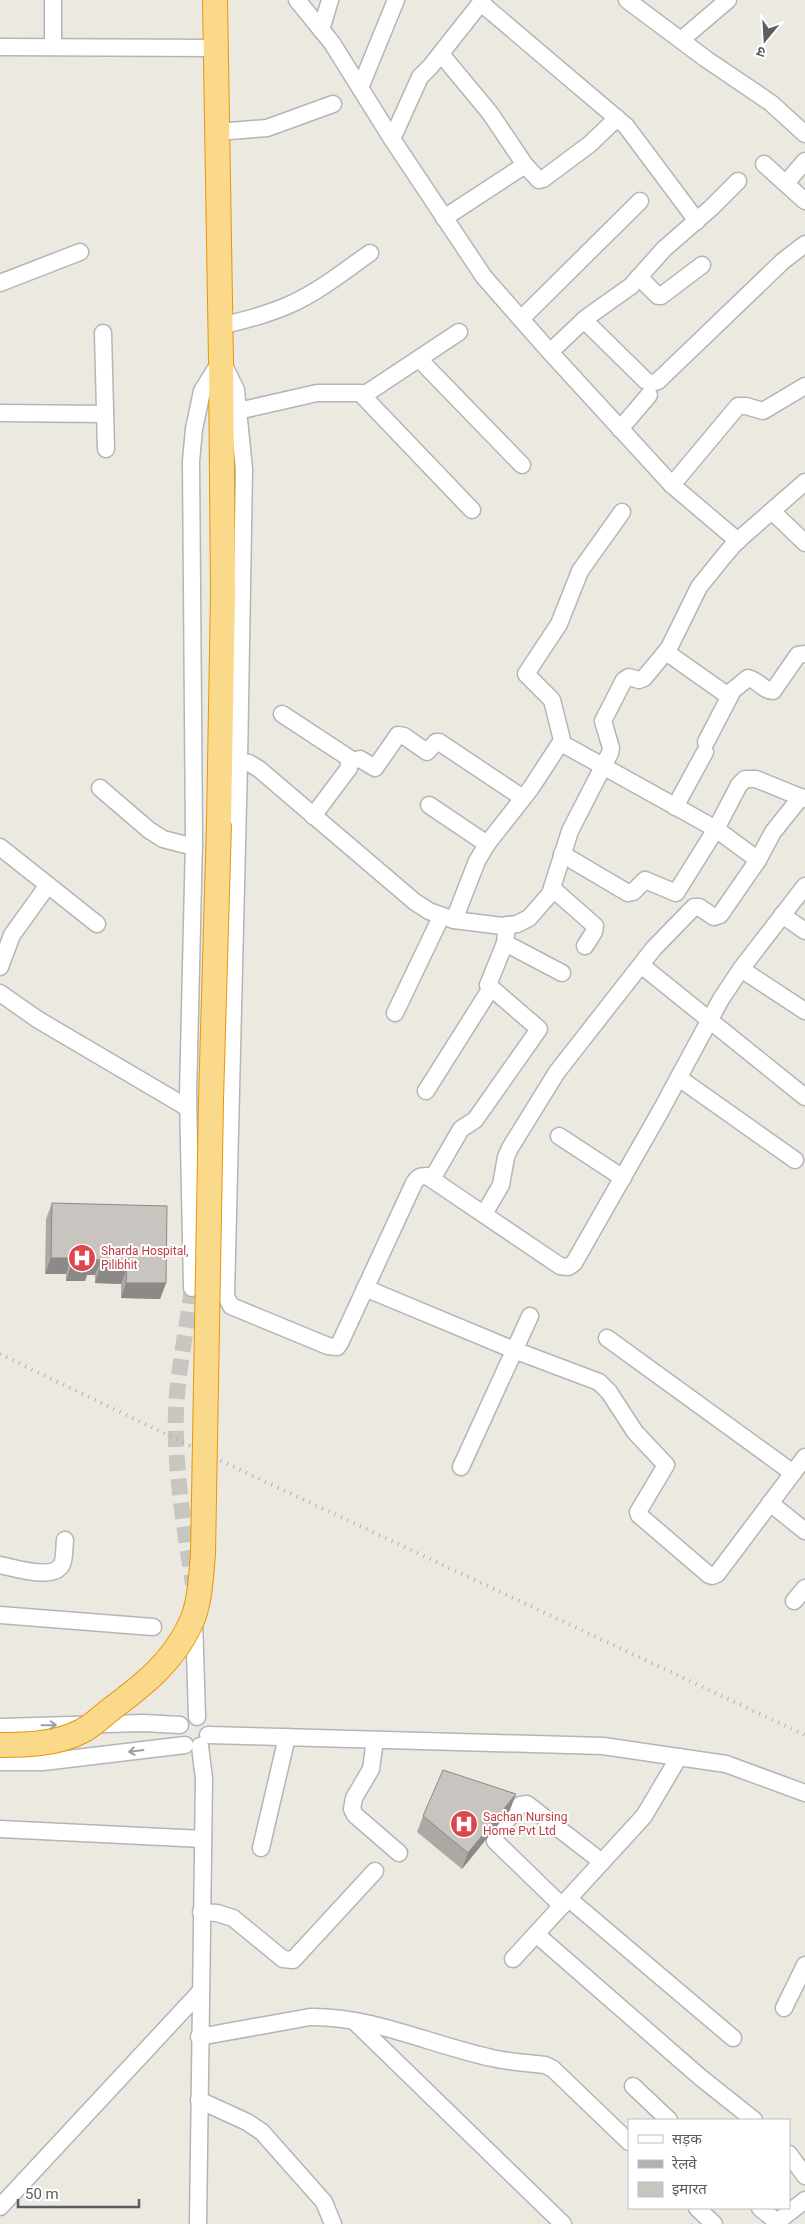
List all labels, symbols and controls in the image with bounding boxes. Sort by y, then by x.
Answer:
north arrow [740,15,790,65]
text: उ [754,43,767,61]
hospital icon: Sharda Hospital, Pilibhit [67,1243,97,1273]
place label: Sharda Hospital, Pilibhit [101,1244,188,1272]
one-way arrow [40,1721,56,1730]
one-way arrow [129,1746,145,1756]
hospital icon: Sachan Nursing Home Pvt Ltd [449,1809,479,1839]
place label: Sachan Nursing Home Pvt Ltd [483,1810,567,1838]
legend [628,2119,790,2209]
text: सड़क [672,2130,702,2148]
text: रेलवे [671,2155,697,2173]
scale bar [18,2176,139,2208]
text: इमारत [672,2180,707,2198]
text: 50 m [25,2185,59,2203]

